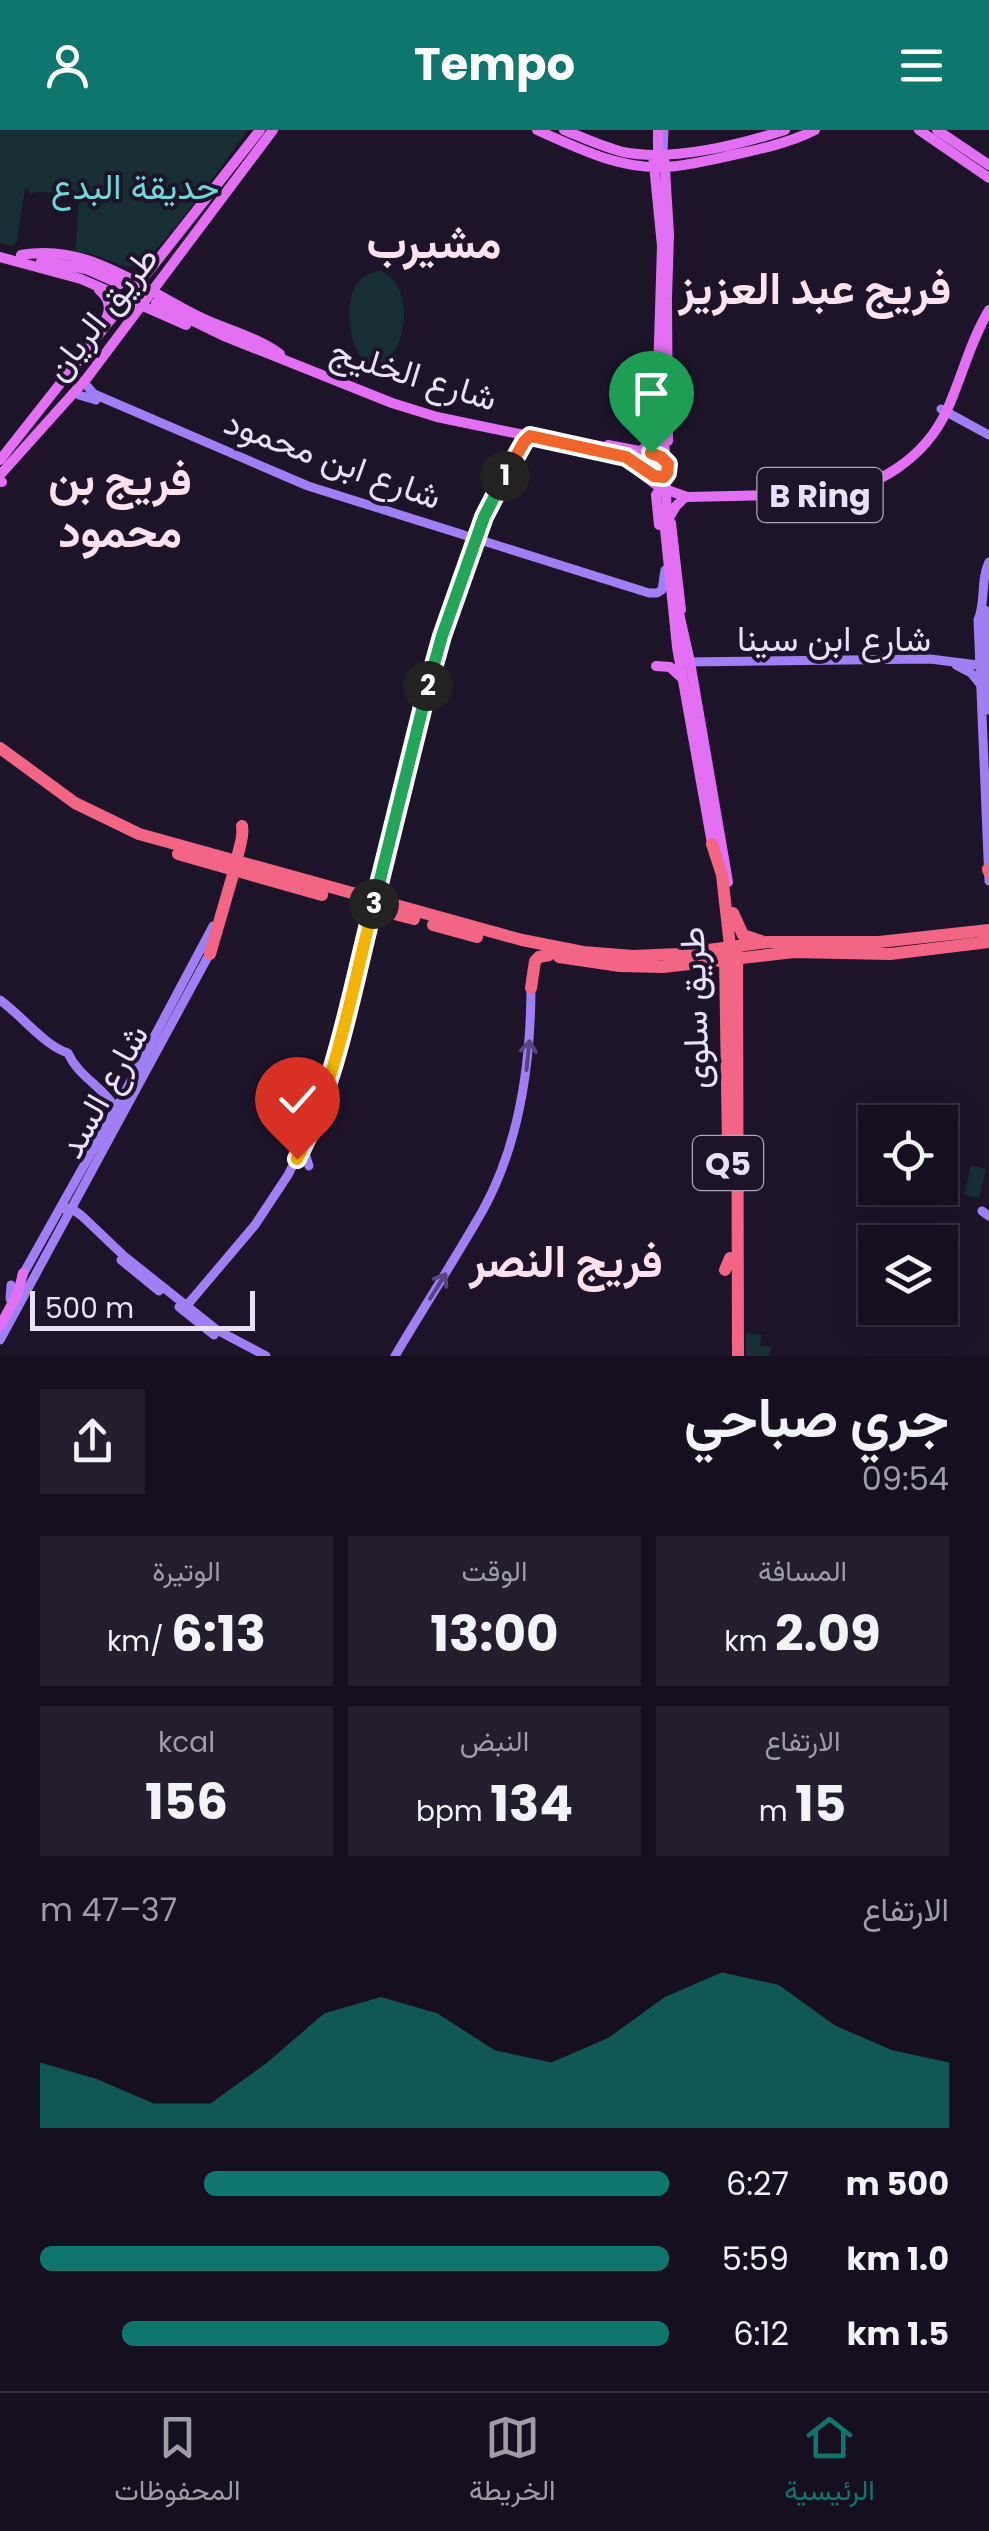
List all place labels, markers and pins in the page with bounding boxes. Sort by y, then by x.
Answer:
pin [609,351,694,454]
pin: 1 [480,451,530,501]
pin: 2 [403,661,453,711]
pin: 3 [349,879,399,929]
pin [255,1057,340,1160]

